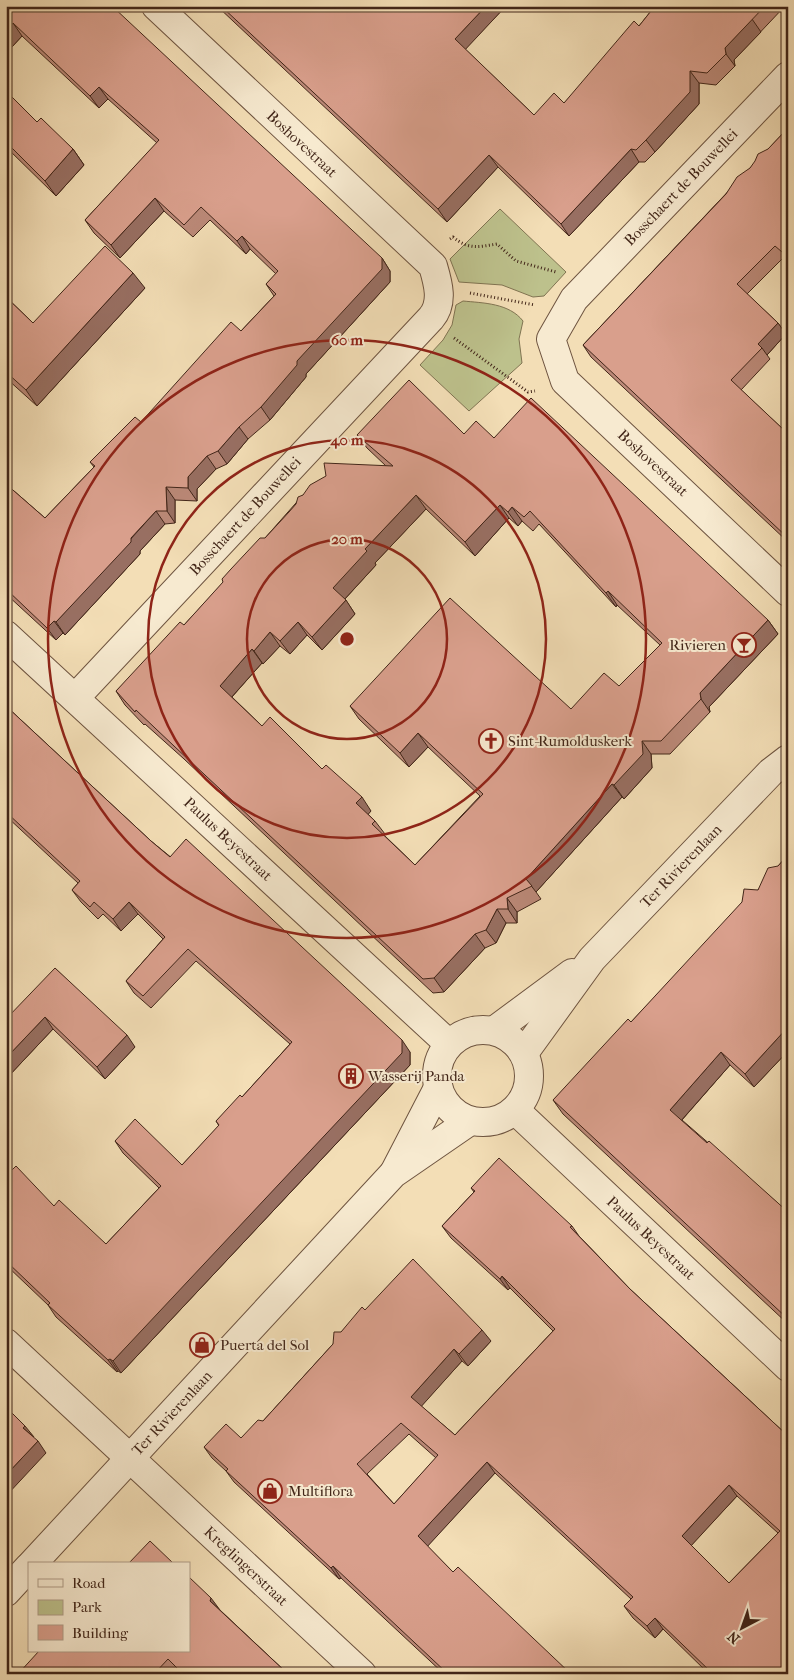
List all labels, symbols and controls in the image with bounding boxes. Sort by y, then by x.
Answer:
street label: Boshovestraat [263,107,341,182]
street label: Bosschaert de Bouwellei [621,124,742,249]
text: 60 m [331,331,364,349]
street label: Boshovestraat [614,426,692,501]
text: 40 m [330,431,364,449]
street label: Bosschaert de Bouwellei [185,453,305,579]
text: 20 m [331,530,363,548]
centre of rings [338,630,356,648]
bar icon: Rivieren [731,632,757,658]
place label: Rivieren [669,636,726,654]
church icon: Sint-Rumolduskerk [478,728,504,754]
place label: Sint-Rumolduskerk [508,732,632,750]
street label: Paulus Beyestraat [180,794,276,885]
street label: Ter Rivierenlaan [637,820,726,912]
building icon: Wasserij Panda [338,1063,364,1089]
place label: Wasserij Panda [367,1067,466,1085]
street label: Paulus Beyestraat [603,1193,699,1284]
shop icon: Puerta del Sol [189,1332,215,1358]
place label: Puerta del Sol [220,1336,309,1354]
street label: Ter Rivierenlaan [128,1367,216,1459]
shop icon: Multiflora [257,1478,283,1504]
place label: Multiflora [288,1482,354,1500]
street label: Kreglingerstraat [200,1523,292,1610]
legend [28,1562,190,1652]
text: Road [72,1574,106,1592]
text: Park [72,1598,102,1616]
north arrow [716,1602,766,1652]
text: Building [72,1624,129,1642]
text: N [724,1627,743,1647]

